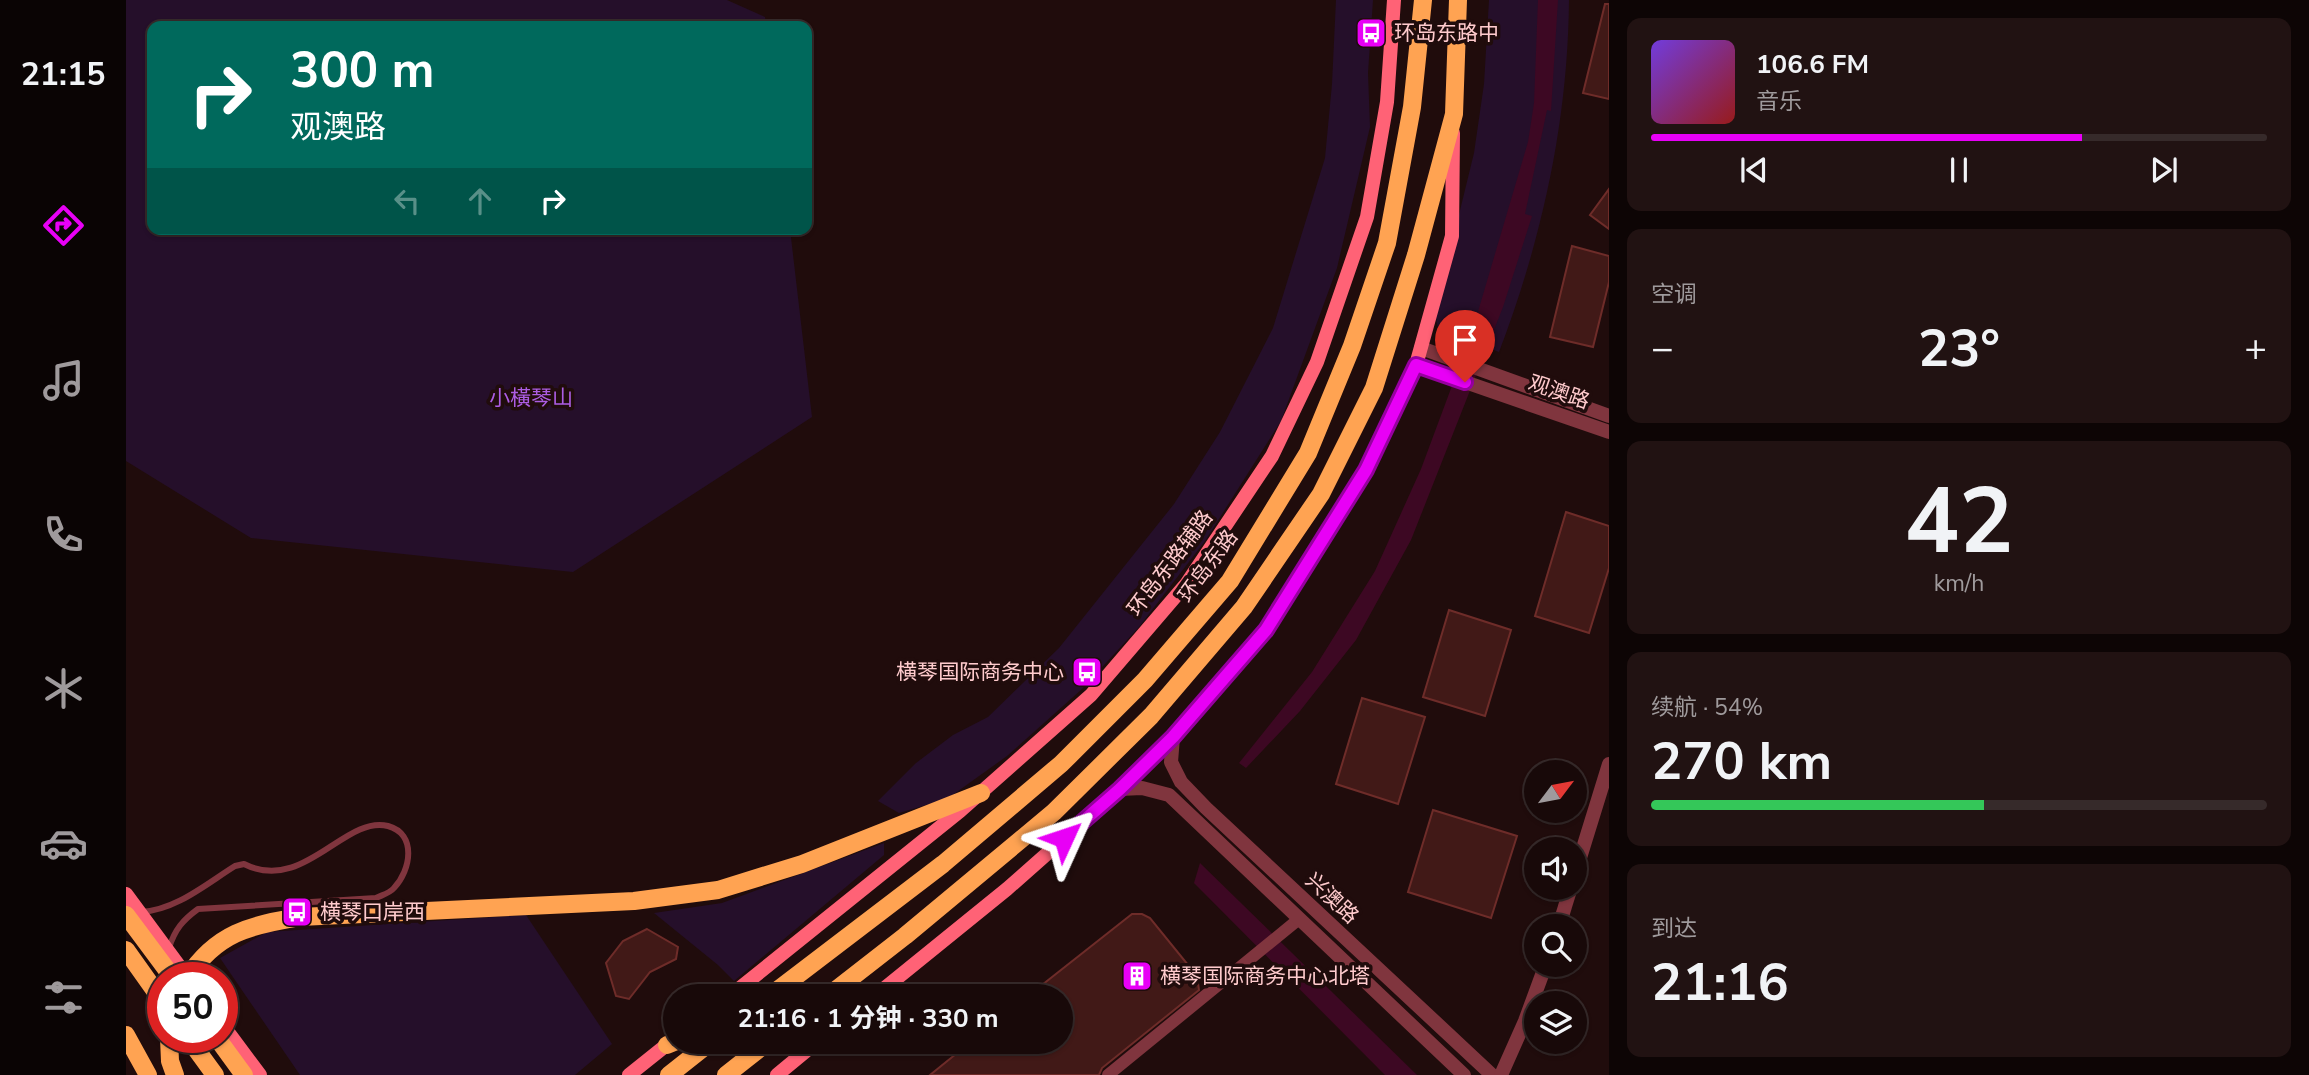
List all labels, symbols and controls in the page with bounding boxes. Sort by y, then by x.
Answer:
bus stop icon: 环岛东路中 [1354,16,1388,50]
place label: 环岛东路中 [1394,19,1499,47]
text: 300 m [290,37,434,104]
text: 106.6 FM [1756,47,1869,82]
icon: right [175,49,266,140]
text: 21:15 [21,53,105,96]
text: 音乐 [1756,86,1802,117]
text: 观澳路 [290,106,386,149]
icon: previous [1735,151,1773,189]
icon: pause [1940,151,1978,189]
icon: next [2145,151,2183,189]
icon: left [388,182,426,220]
icon: ahead [461,182,499,220]
icon: right [534,182,572,220]
icon: directions [39,201,88,250]
text: 空调 [1651,279,1697,310]
pin [1435,310,1495,382]
text: 23° [1918,313,2000,384]
icon: arrive [1446,321,1484,359]
text: − [1651,323,1674,374]
text: + [2244,323,2267,374]
icon: music [39,356,88,405]
street label: 观澳路 [1525,369,1593,415]
park label: 小橫琴山 [489,384,573,412]
text: 42 [1904,460,2014,584]
street label: 环岛东路辅路 [1122,505,1218,621]
icon: phone [39,510,88,559]
street label: 环岛东路 [1173,525,1243,607]
text: km/h [1934,568,1984,599]
bus stop icon: 横琴国际商务中心 [1070,655,1104,689]
place label: 横琴国际商务中心 [896,658,1064,686]
icon: climate [39,664,88,713]
text: 续航 · 54% [1651,692,1763,723]
text: 270 km [1651,726,1832,797]
north arrow [1524,760,1587,822]
map controls [1524,760,1587,1054]
position arrow [1027,801,1101,875]
icon: car [39,819,88,868]
button: sound [1524,837,1587,900]
street label: 兴澳路 [1299,866,1365,930]
bus stop icon: 横琴口岸西 [280,895,314,929]
place label: 横琴口岸西 [320,898,425,926]
text: 到达 [1651,913,1697,944]
button: search [1524,914,1587,977]
text: 21:16 [1651,947,1789,1018]
building icon: 横琴国际商务中心北塔 [1120,959,1154,993]
speed limit sign: 50 [147,962,238,1053]
place label: 横琴国际商务中心北塔 [1160,962,1370,990]
icon: filters [39,973,88,1022]
button: layers [1524,991,1587,1054]
text: 21:16 · 1 分钟 · 330 m [737,1001,999,1036]

